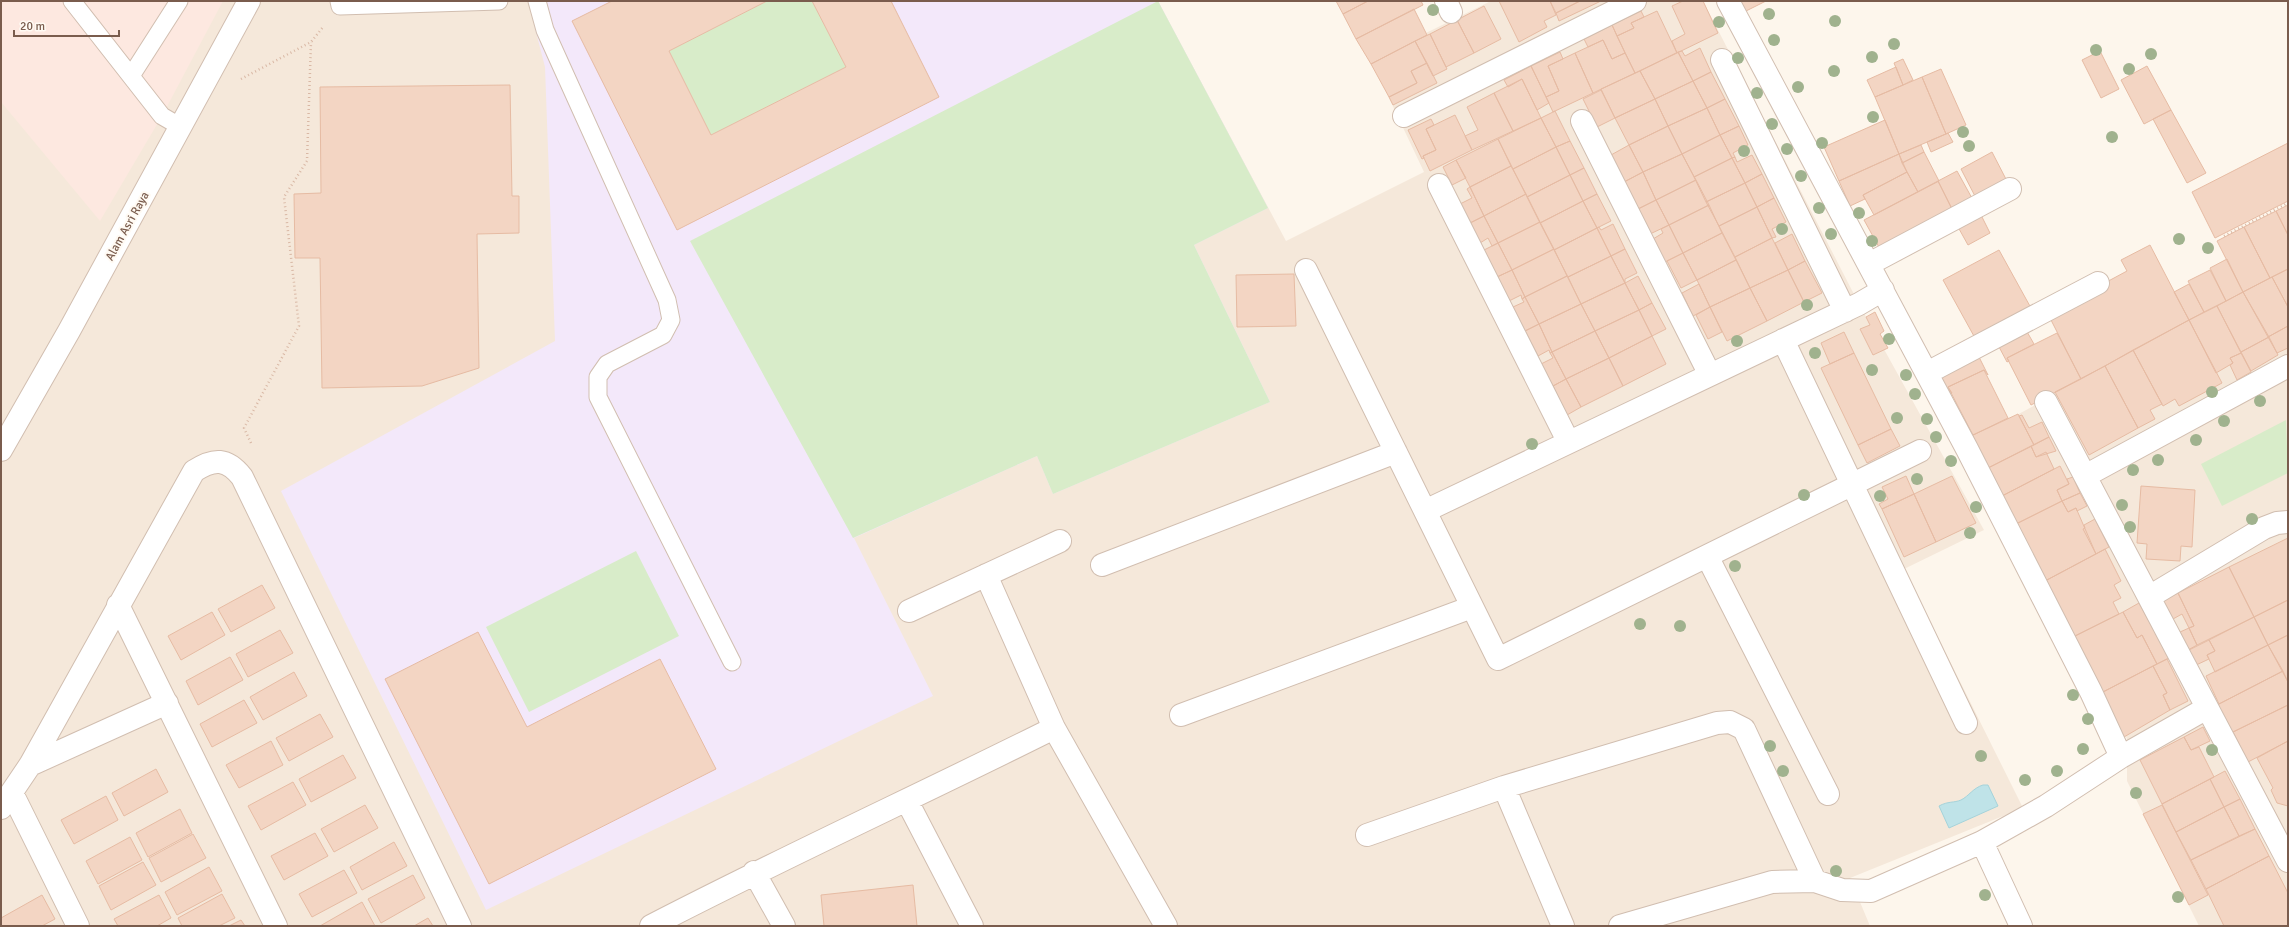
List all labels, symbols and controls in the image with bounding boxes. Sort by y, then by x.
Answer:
scale bar [14,12,119,38]
text: 20 m [20,19,45,34]
street label: Alam Asri Raya [102,189,153,263]

